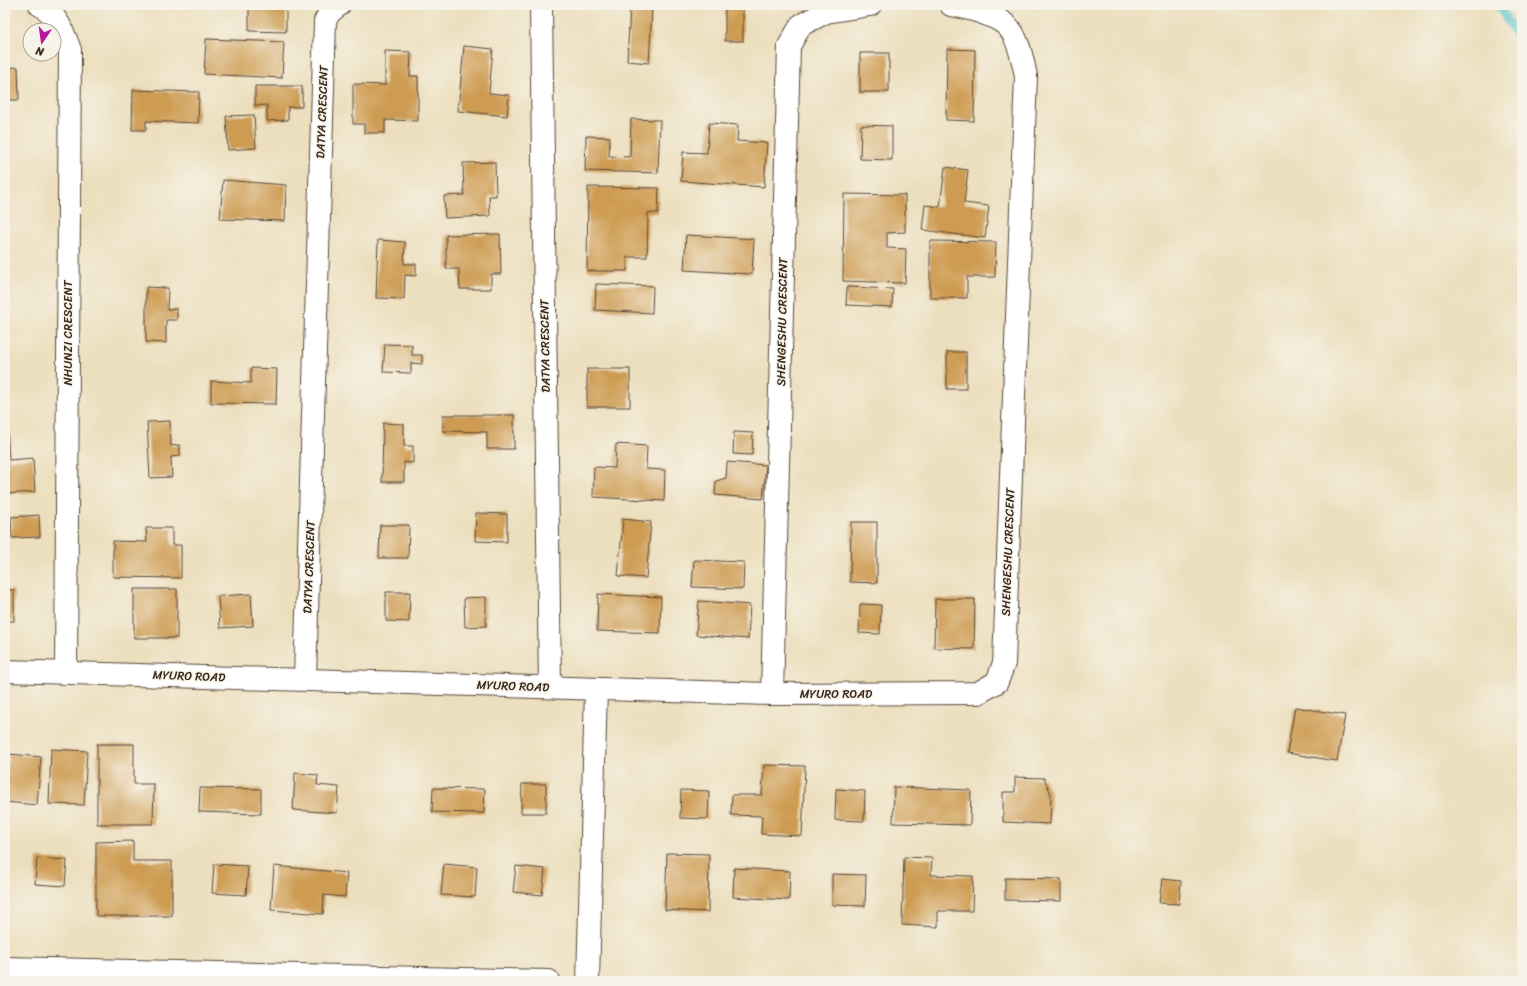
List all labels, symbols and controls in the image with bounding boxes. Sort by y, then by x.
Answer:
north arrow [22,22,62,62]
text: N [34,41,47,62]
street label: DATYA CRESCENT [309,64,335,159]
street label: SHENGESHU CRESCENT [770,257,794,386]
street label: NHUNZI CRESCENT [57,279,79,386]
street label: DATYA CRESCENT [533,298,557,393]
street label: SHENGESHU CRESCENT [995,486,1021,617]
street label: DATYA CRESCENT [296,519,322,614]
street label: MYURO ROAD [152,664,226,688]
street label: MYURO ROAD [476,674,550,698]
street label: MYURO ROAD [800,683,873,705]

